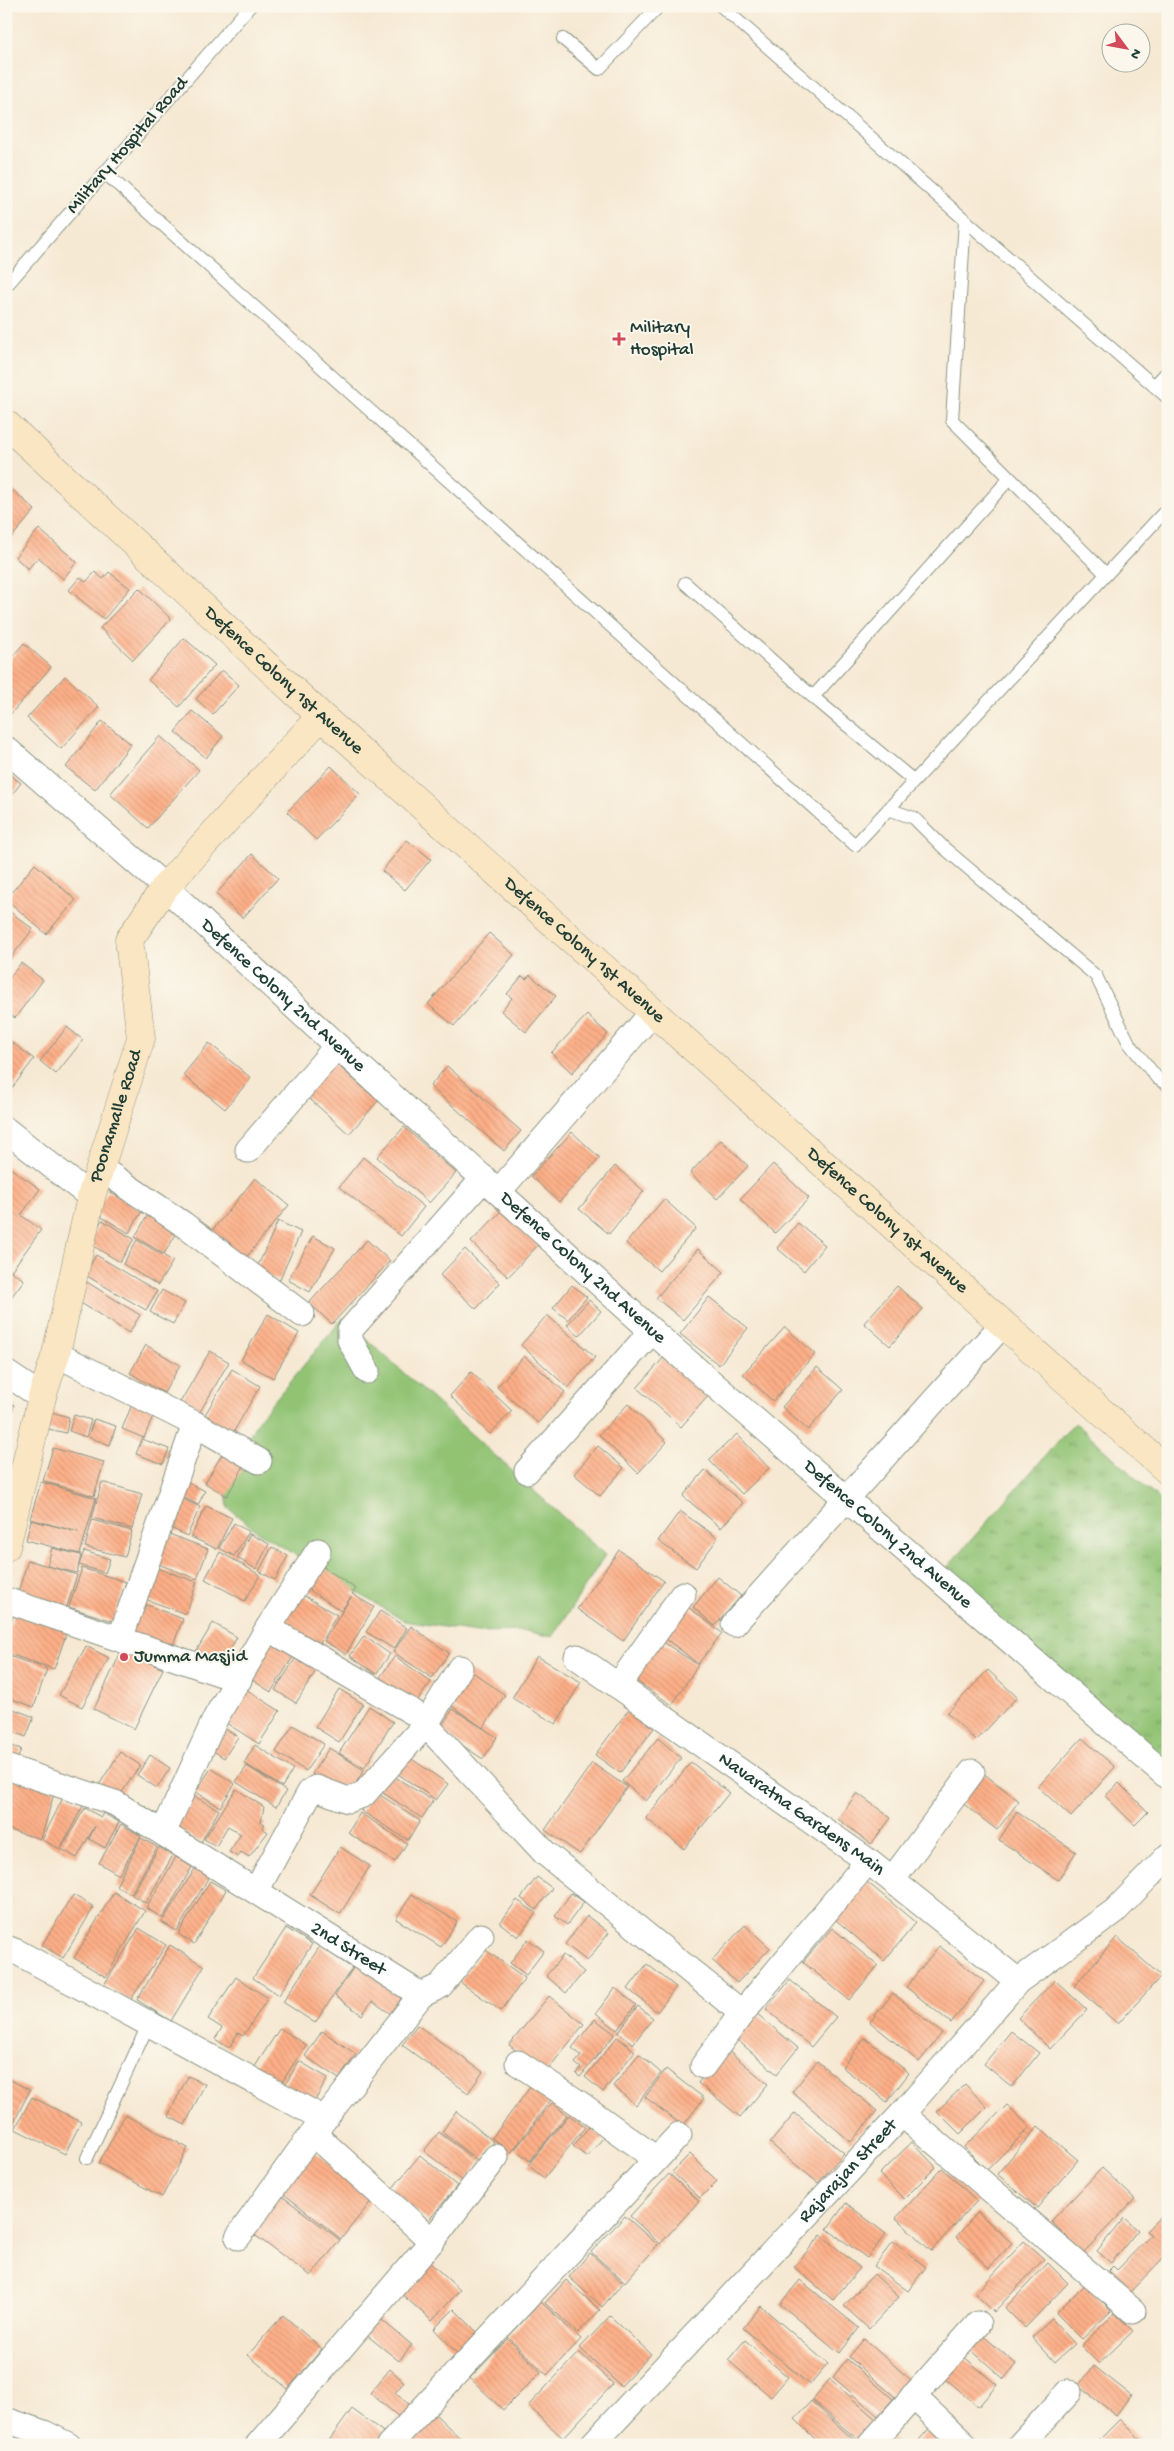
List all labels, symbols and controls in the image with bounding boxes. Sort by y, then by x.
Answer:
north arrow [1102,22,1152,72]
text: N [1125,45,1145,62]
street label: Military Hospital Road [62,71,195,219]
place label: Military Hospital [630,317,694,362]
marker: Military Hospital [612,332,626,346]
street label: Defence Colony 1st Avenue [197,600,368,760]
street label: Defence Colony 1st Avenue [497,871,670,1029]
street label: Defence Colony 2nd Avenue [194,913,370,1078]
street label: Poonamalle Road [84,1045,149,1187]
street label: Defence Colony 1st Avenue [800,1141,973,1299]
street label: Defence Colony 2nd Avenue [493,1186,671,1349]
street label: Defence Colony 2nd Avenue [797,1454,977,1614]
place label: Jumma Masjid [134,1646,248,1669]
marker: Jumma Masjid [118,1651,130,1663]
street label: Navaratna Gardens Main [713,1748,889,1881]
street label: 2nd Street [306,1917,392,1983]
street label: Rajarajan Street [794,2113,904,2228]

